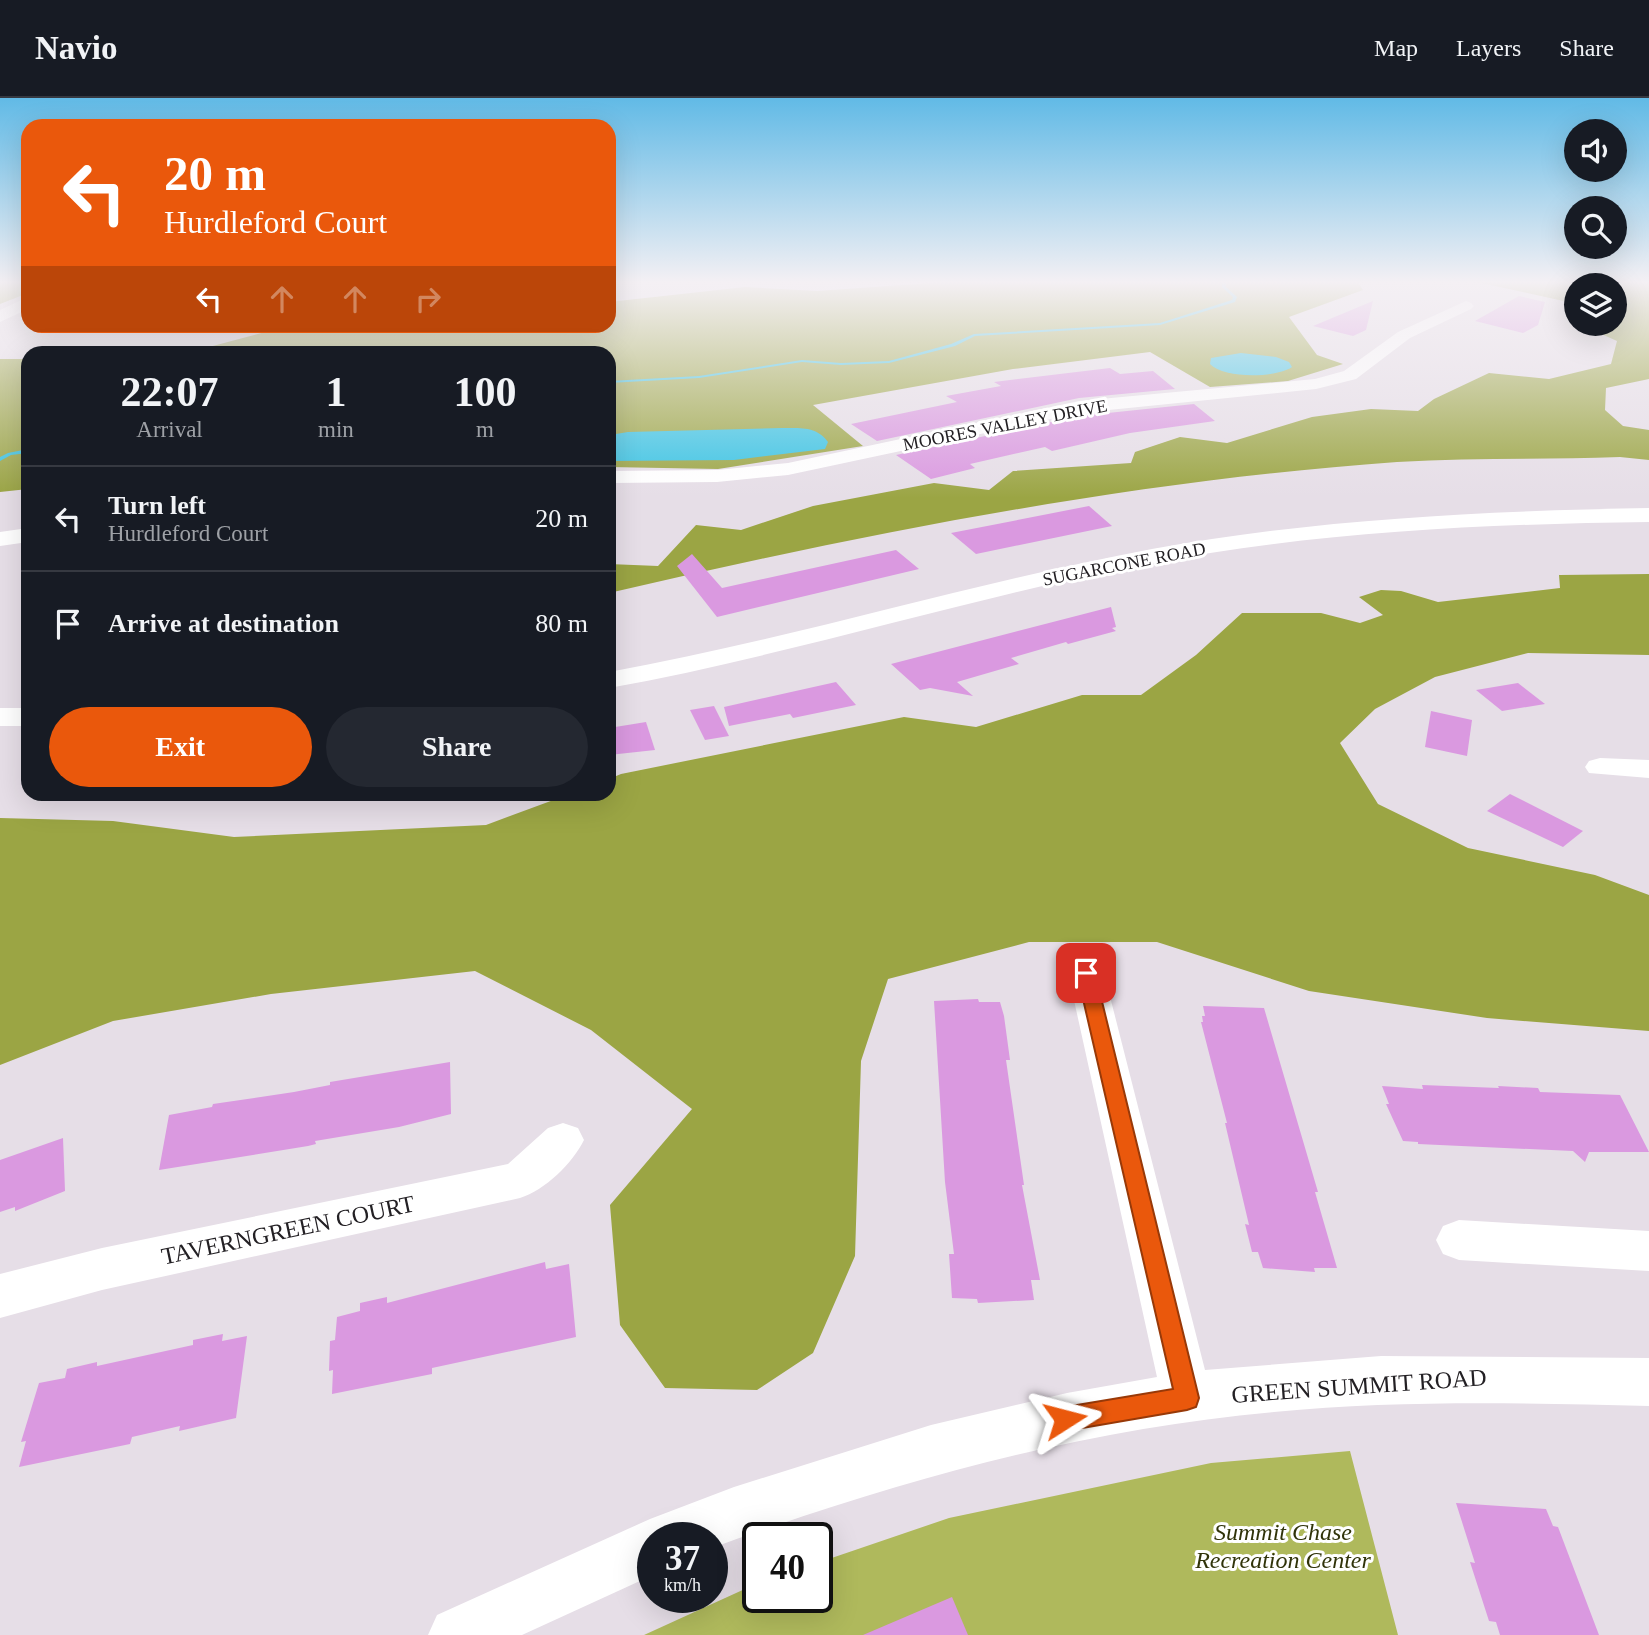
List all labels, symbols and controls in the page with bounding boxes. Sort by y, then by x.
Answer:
text: Navio [35,30,118,66]
text: Map [1374,35,1418,61]
text: Layers [1456,35,1521,61]
text: Share [1559,35,1614,61]
map controls [1564,119,1627,336]
button: sound [1564,119,1627,182]
text: 20 m [164,146,266,201]
icon: left [49,147,140,238]
button: search [1564,196,1627,259]
text: Hurdleford Court [164,204,387,240]
button: layers [1564,273,1627,336]
icon: left [190,280,228,318]
icon: ahead [263,280,301,318]
icon: ahead [336,280,374,318]
icon: right [409,280,447,318]
text: 22:07 [121,369,219,415]
text: 1 [325,369,346,415]
text: 100 [453,369,516,415]
street label: MOORES VALLEY DRIVE [901,395,1109,455]
text: Arrival [136,417,203,442]
text: min [318,417,354,442]
text: m [476,417,494,442]
text: Turn left [108,491,206,520]
icon: left [49,500,87,538]
text: 20 m [535,504,588,533]
text: Hurdleford Court [108,521,268,546]
street label: SUGARCONE ROAD [1041,538,1207,590]
icon: arrive [49,605,87,643]
text: Arrive at destination [108,609,339,638]
text: 80 m [535,609,588,638]
button: Exit [49,707,312,787]
button: Share [326,707,588,787]
pin [1056,943,1116,1003]
icon: arrive [1067,954,1105,992]
street label: TAVERNGREEN COURT [159,1190,417,1270]
street label: GREEN SUMMIT ROAD [1231,1364,1487,1408]
position arrow [1028,1382,1102,1456]
park label: Summit Chase Recreation Center [1194,1519,1372,1573]
speed limit sign: 40 [742,1522,833,1613]
text: 37 [665,1539,700,1578]
text: km/h [664,1575,701,1595]

